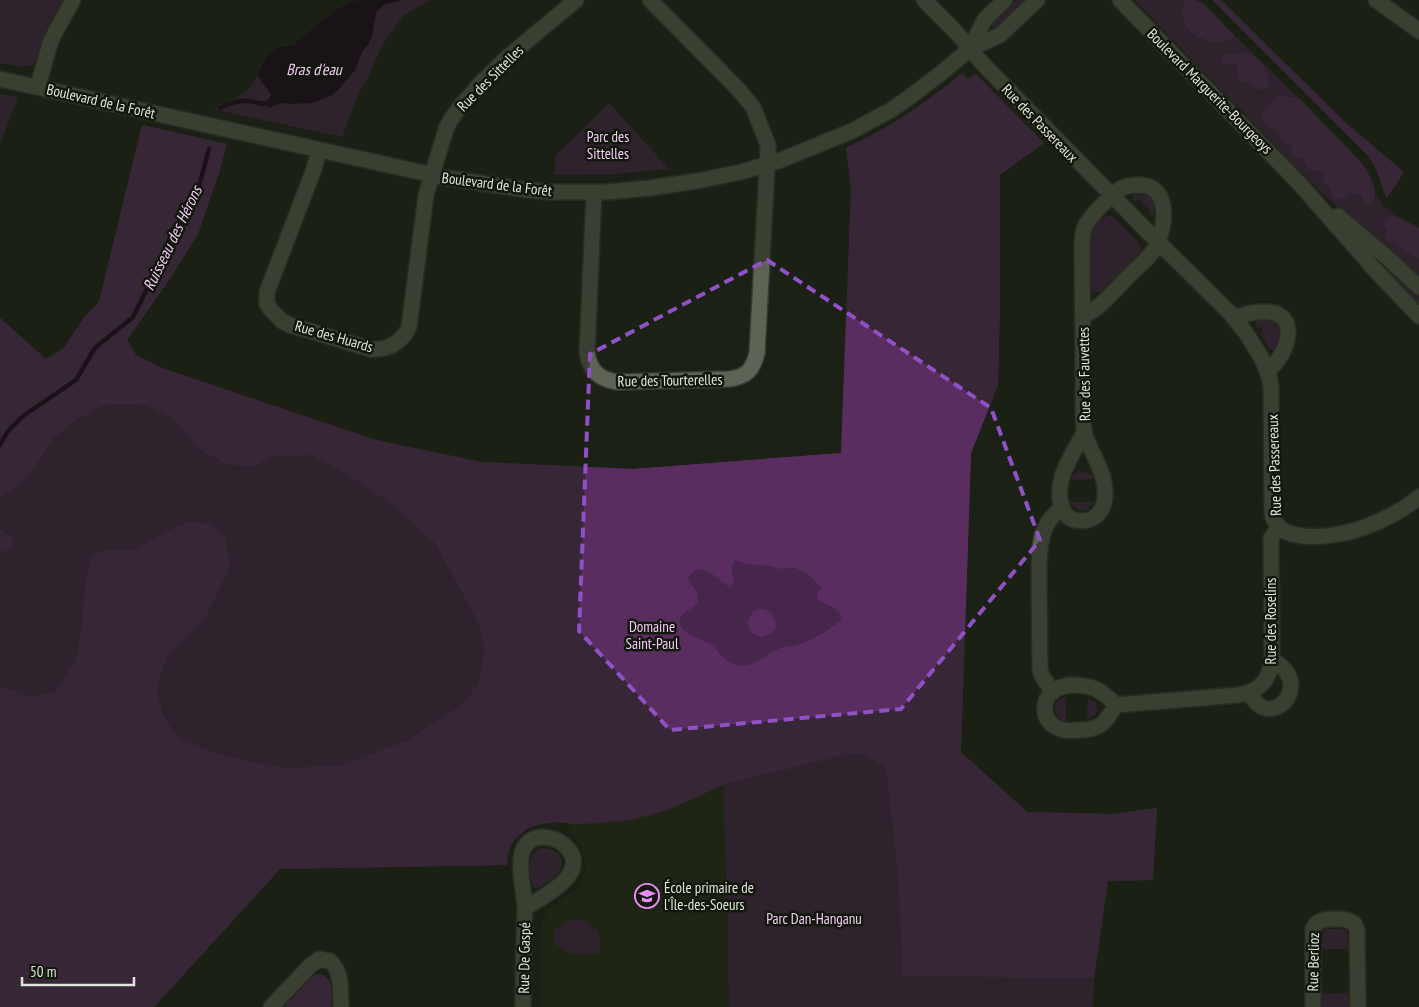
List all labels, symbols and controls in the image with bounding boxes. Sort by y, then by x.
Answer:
street label: Boulevard Marguerite-Bourgeoys [1143,24,1277,158]
street label: Rue des Sittelles [453,41,527,115]
water label: Bras d'eau [286,59,343,79]
street label: Boulevard de la Forêt [45,79,157,123]
street label: Rue des Passereaux [998,80,1082,166]
park label: Parc des Sittelles [587,127,629,163]
street label: Boulevard de la Forêt [441,168,553,200]
water label: Ruisseau des Hérons [138,181,207,293]
street label: Rue des Huards [293,316,375,356]
street label: Rue des Fauvettes [1074,327,1094,421]
street label: Rue des Tourterelles [617,370,723,390]
street label: Rue des Passereaux [1263,414,1285,516]
street label: Rue des Roselins [1261,578,1280,664]
park label: Domaine Saint-Paul [626,617,679,653]
place label: École primaire de l'Île-des-Soeurs [664,878,754,914]
school or university icon: École primaire de l'Île-des-Soeurs [634,883,660,909]
park label: Parc Dan-Hanganu [766,909,862,928]
street label: Rue De Gaspé [514,922,534,994]
street label: Rue Berlioz [1303,932,1323,992]
scale bar [22,954,135,986]
text: 50 m [30,962,56,981]

